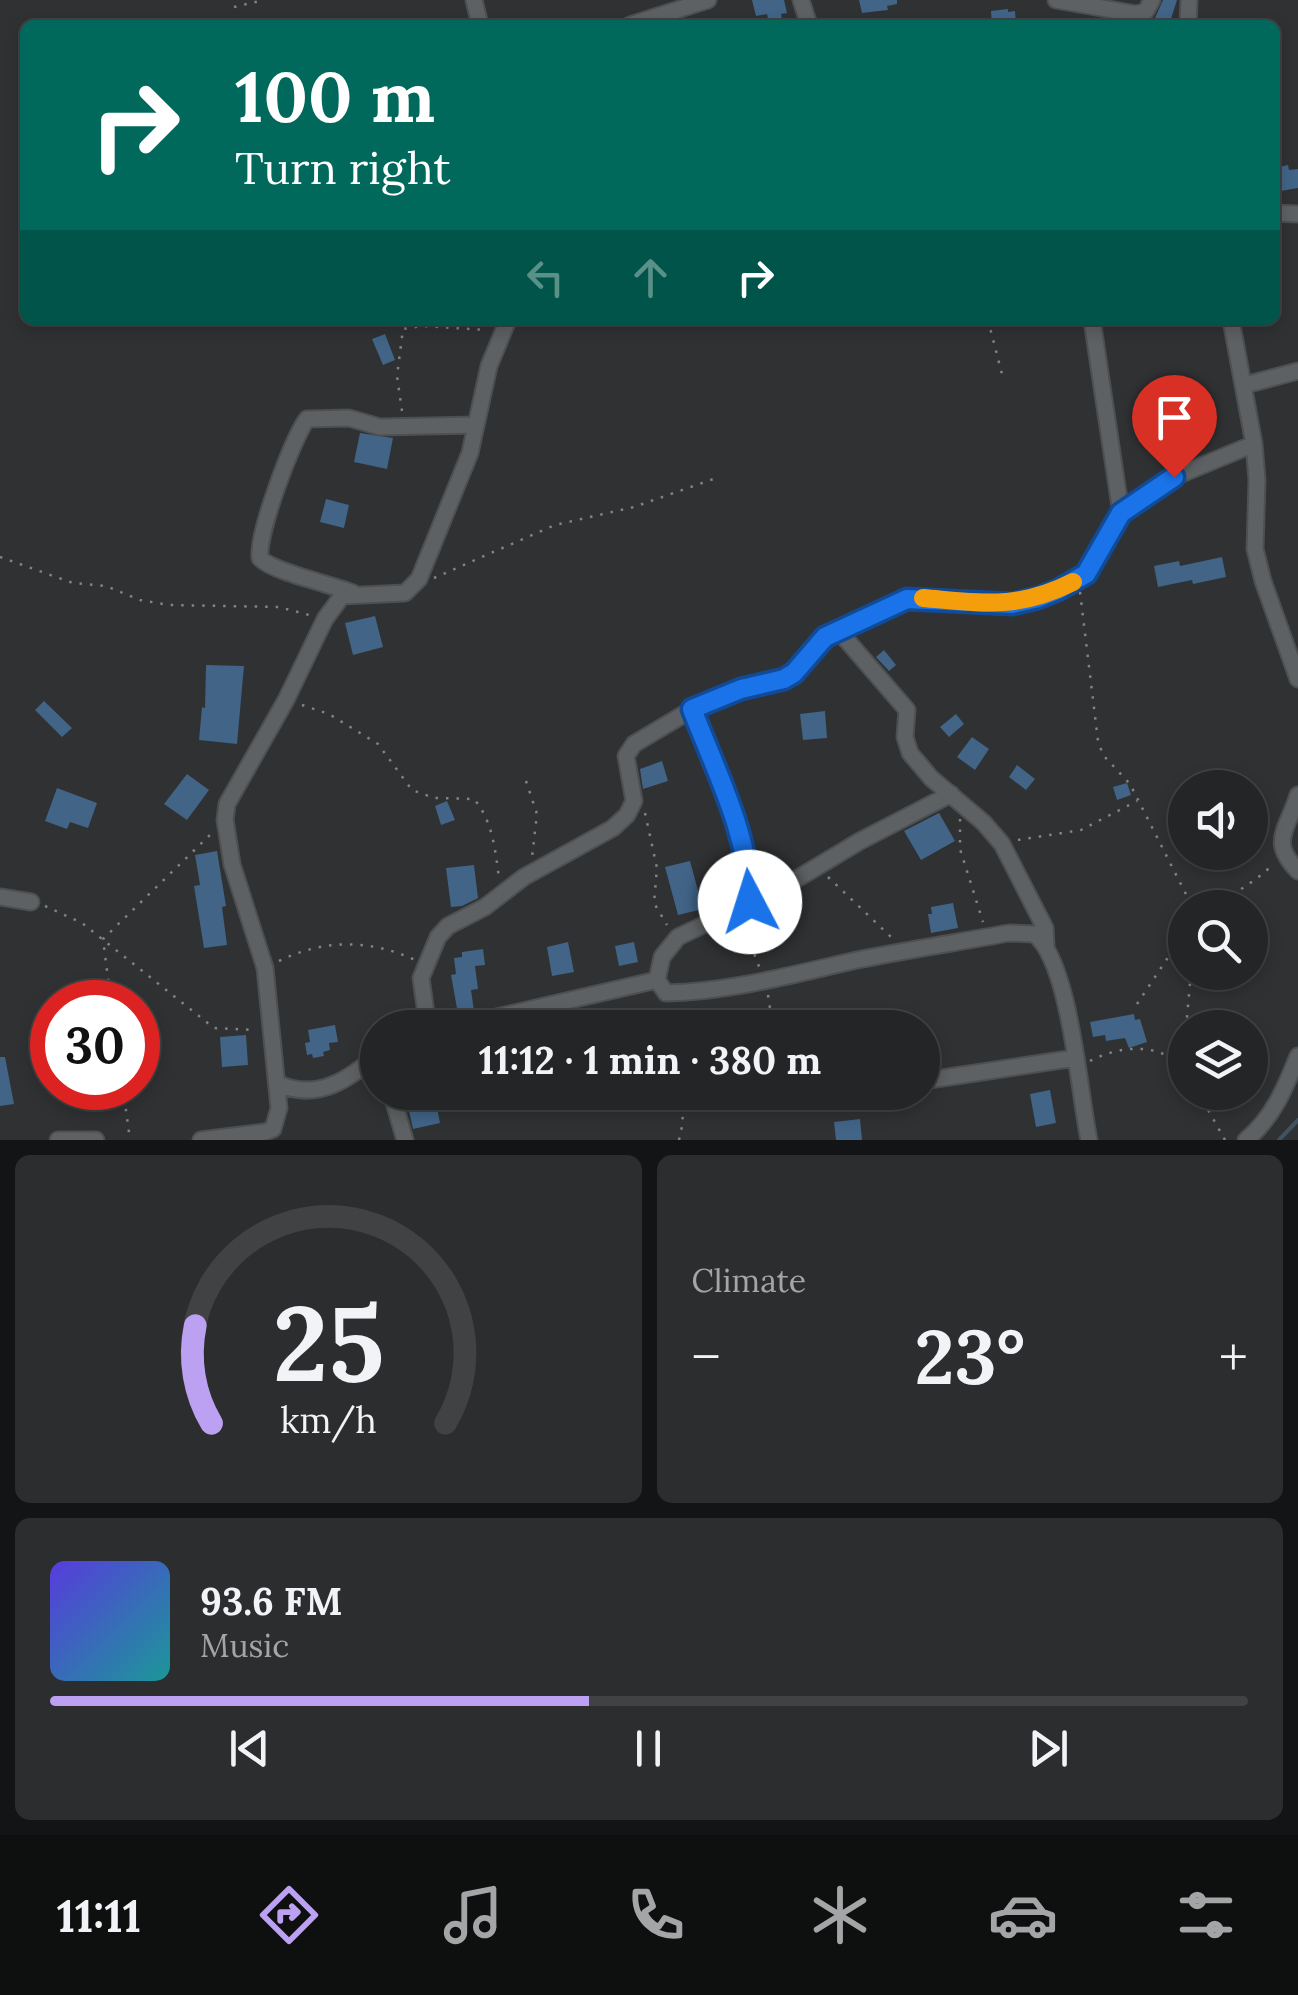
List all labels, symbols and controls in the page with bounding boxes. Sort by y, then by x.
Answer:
text: 100 m [235,52,435,141]
icon: right [70,60,200,190]
text: Turn right [235,139,451,196]
icon: left [518,250,573,305]
icon: ahead [623,250,678,305]
icon: right [728,250,783,305]
pin [1132,375,1217,478]
icon: arrive [1147,390,1202,445]
map controls [1168,770,1268,1110]
button: sound [1168,770,1268,870]
position arrow [698,850,802,954]
button: search [1168,890,1268,990]
speed limit sign: 30 [30,980,160,1110]
button: layers [1168,1010,1268,1110]
text: 11:12 · 1 min · 380 m [479,1036,821,1084]
text: Climate [692,1260,806,1301]
text: 25 [272,1276,384,1409]
text: 23° [914,1309,1025,1405]
text: − [692,1322,721,1392]
text: + [1219,1322,1248,1392]
text: km/h [280,1397,377,1443]
text: 93.6 FM [200,1577,343,1625]
text: Music [200,1625,289,1666]
icon: previous [222,1721,277,1776]
icon: pause [621,1721,676,1776]
icon: next [1021,1721,1076,1776]
icon: directions [254,1880,324,1950]
icon: music [438,1880,508,1950]
icon: phone [621,1880,691,1950]
icon: climate [805,1880,875,1950]
icon: car [988,1880,1058,1950]
icon: filters [1171,1880,1241,1950]
text: 11:11 [57,1887,141,1944]

